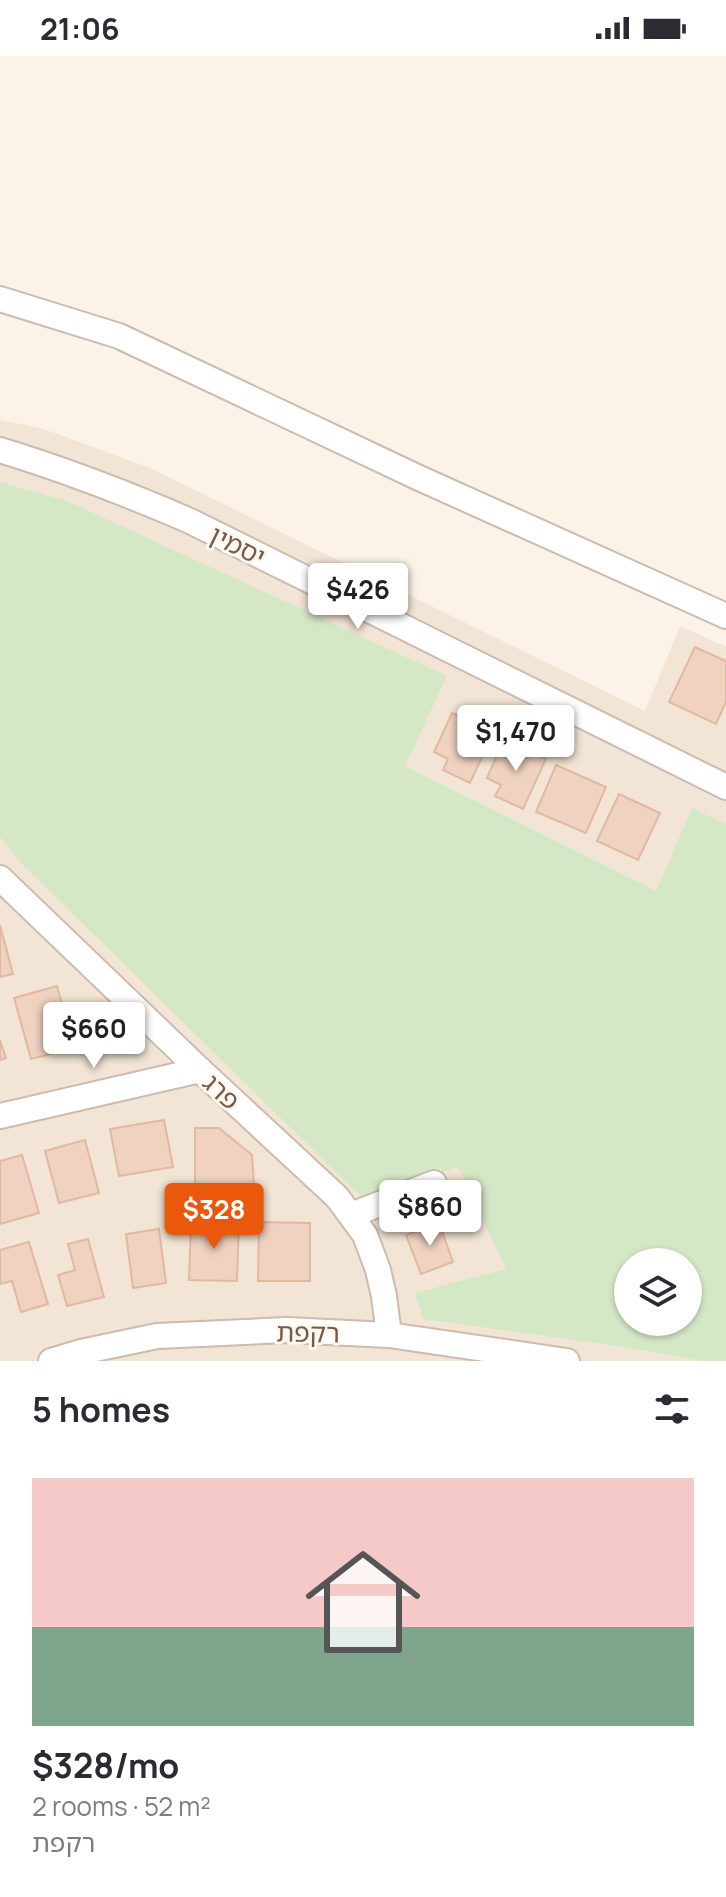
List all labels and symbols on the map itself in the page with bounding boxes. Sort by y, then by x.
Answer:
street label: יסמין [204,516,272,574]
pin: $426 [311,563,405,631]
pin: $1,470 [451,705,581,773]
pin: $660 [47,1002,141,1070]
street label: פרג [195,1065,249,1117]
pin: $860 [383,1180,477,1248]
pin: $328 [167,1183,261,1251]
street label: רקפת [276,1313,340,1351]

